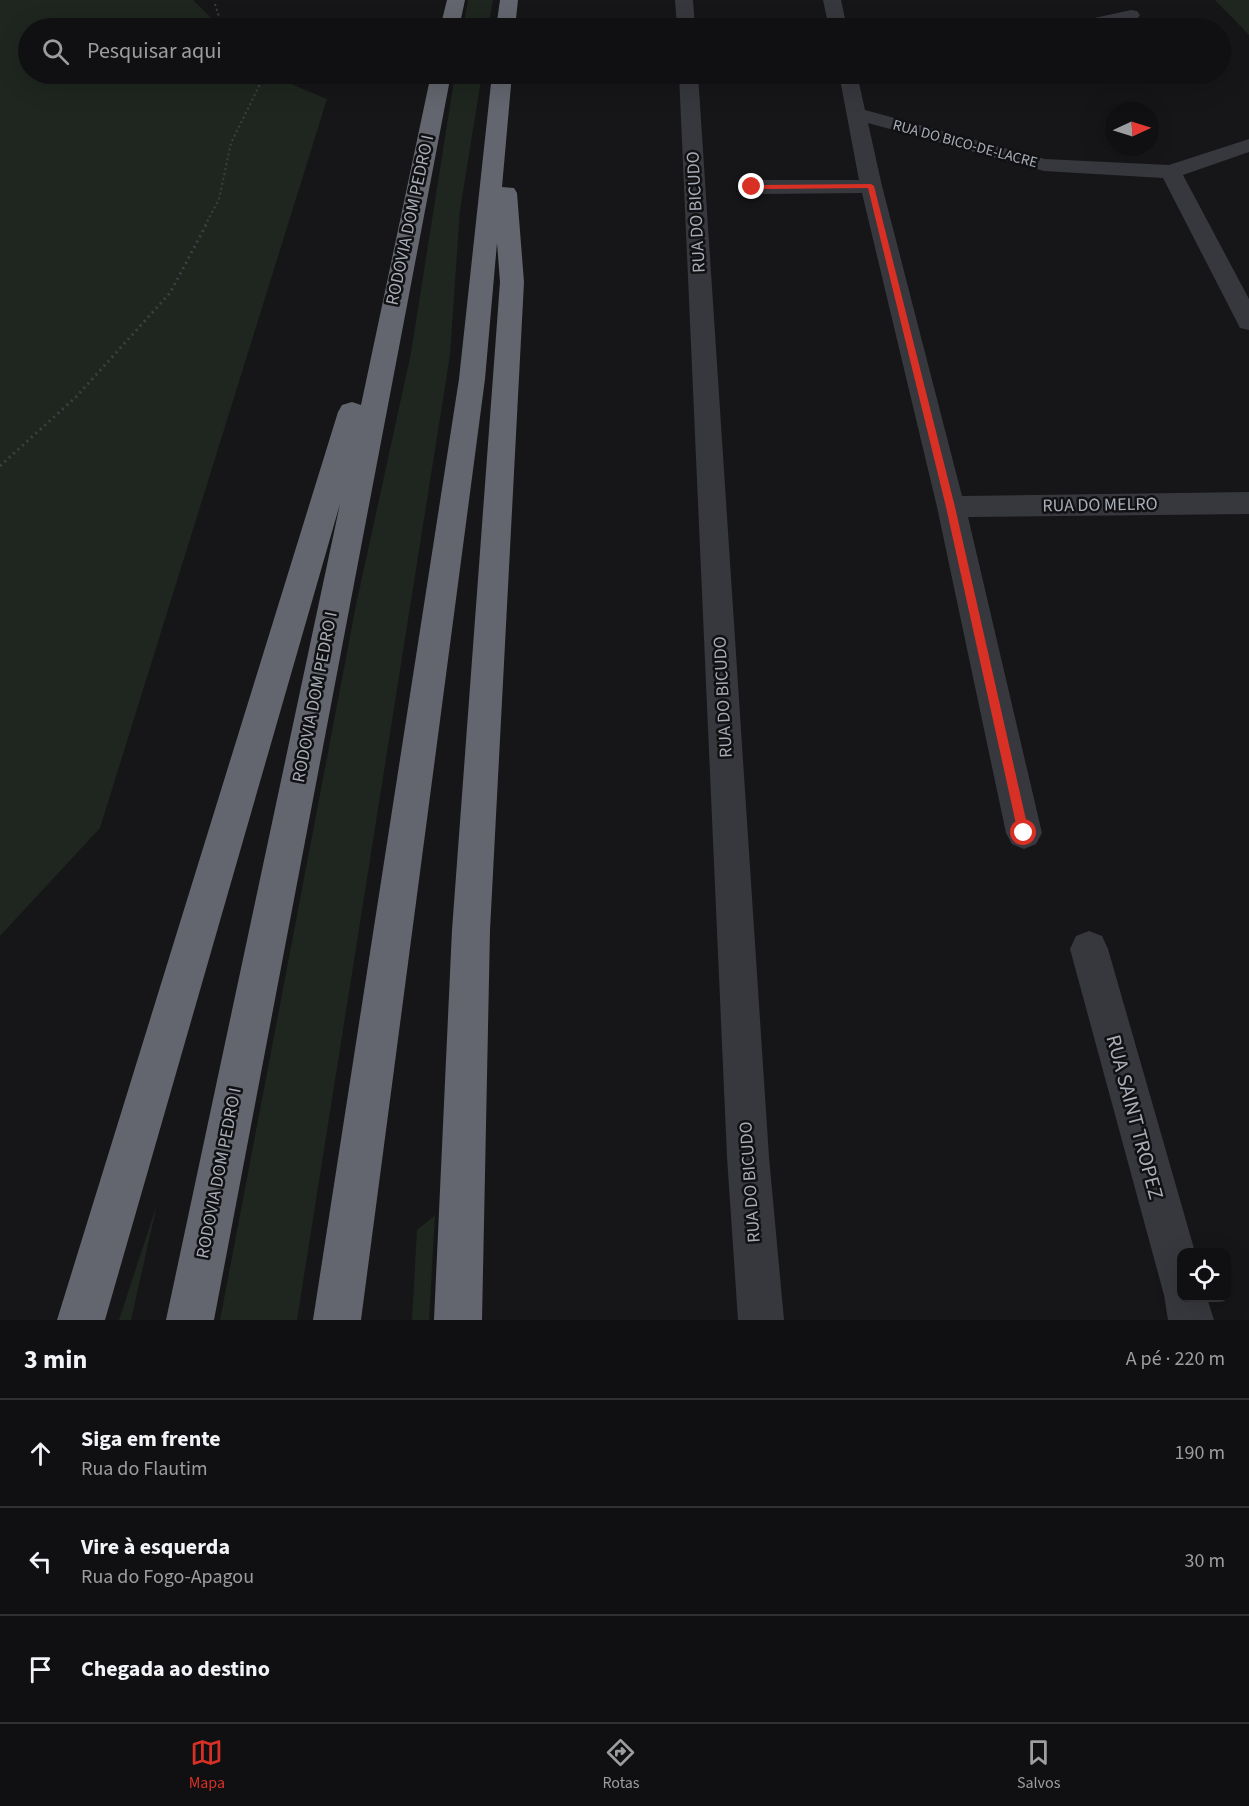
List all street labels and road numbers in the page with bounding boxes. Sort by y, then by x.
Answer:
street label: RUA DO BICO-DE-LACRE [890,115,1040,173]
street label: RODOVIA DOM PEDRO I [380,133,440,307]
street label: RUA DO BICUDO [680,151,712,273]
street label: RUA DO MELRO [1042,491,1158,519]
street label: RODOVIA DOM PEDRO I [286,610,344,784]
street label: RUA DO BICUDO [707,636,739,758]
street label: RUA SAINT TROPEZ [1099,1031,1171,1203]
street label: RODOVIA DOM PEDRO I [190,1086,248,1260]
street label: RUA DO BICUDO [733,1120,767,1243]

